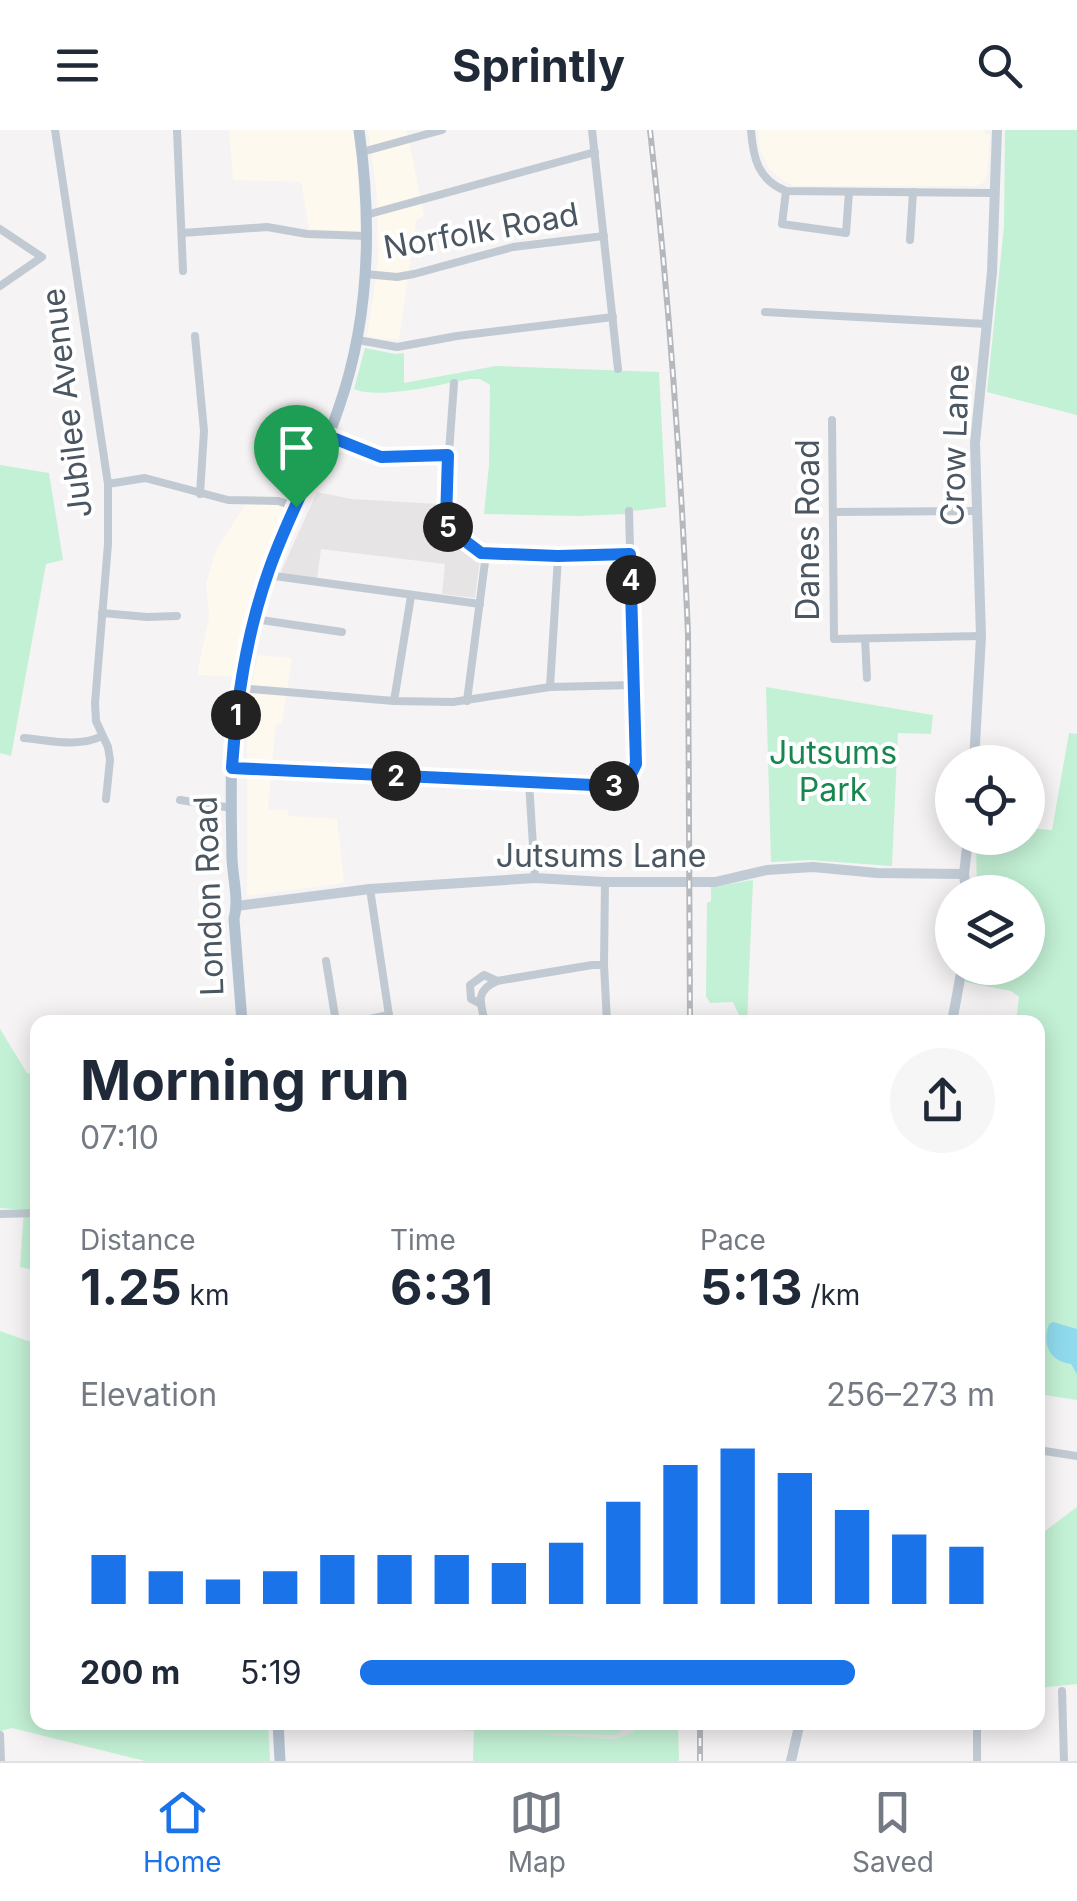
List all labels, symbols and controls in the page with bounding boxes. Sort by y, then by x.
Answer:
icon: menu [50,38,105,93]
text: Sprintly [452,38,625,93]
icon: search [972,38,1027,93]
street label: Norfolk Road [380,194,582,267]
street label: Jubilee Avenue [33,286,100,520]
street label: Crow Lane [932,363,977,527]
pin [254,405,339,508]
icon: arrive [269,420,324,475]
street label: Danes Road [788,439,827,621]
pin: 5 [423,502,473,552]
text: 5 [439,510,457,544]
pin: 4 [606,555,656,605]
text: 4 [622,563,640,597]
pin: 1 [211,690,261,740]
text: 1 [230,698,242,732]
park label: Jutsums Park [769,733,897,809]
map controls [935,745,1045,985]
button: locate [935,745,1045,855]
pin: 2 [371,751,421,801]
text: 2 [387,759,405,793]
pin: 3 [589,761,639,811]
text: 3 [605,769,623,803]
street label: London Road [186,795,231,997]
street label: Jutsums Lane [496,836,706,875]
button: layers [935,875,1045,985]
text: Morning run [80,1047,410,1113]
button: share [890,1048,995,1153]
text: 07:10 [80,1118,159,1157]
text: Distance [80,1223,196,1257]
text: Time [390,1223,456,1257]
text: Pace [700,1223,766,1257]
text: 1.25 [80,1257,182,1317]
text: 6:31 [390,1257,493,1317]
text: 5:13 [700,1257,803,1317]
text: km [182,1278,230,1312]
text: /km [803,1278,860,1312]
text: Elevation [80,1375,217,1414]
text: 256–273 m [826,1375,995,1414]
text: 200 m [80,1653,180,1692]
text: 5:19 [240,1653,302,1692]
tab: Home [143,1785,222,1879]
tab: Map [508,1785,566,1879]
tab: Saved [852,1785,934,1879]

